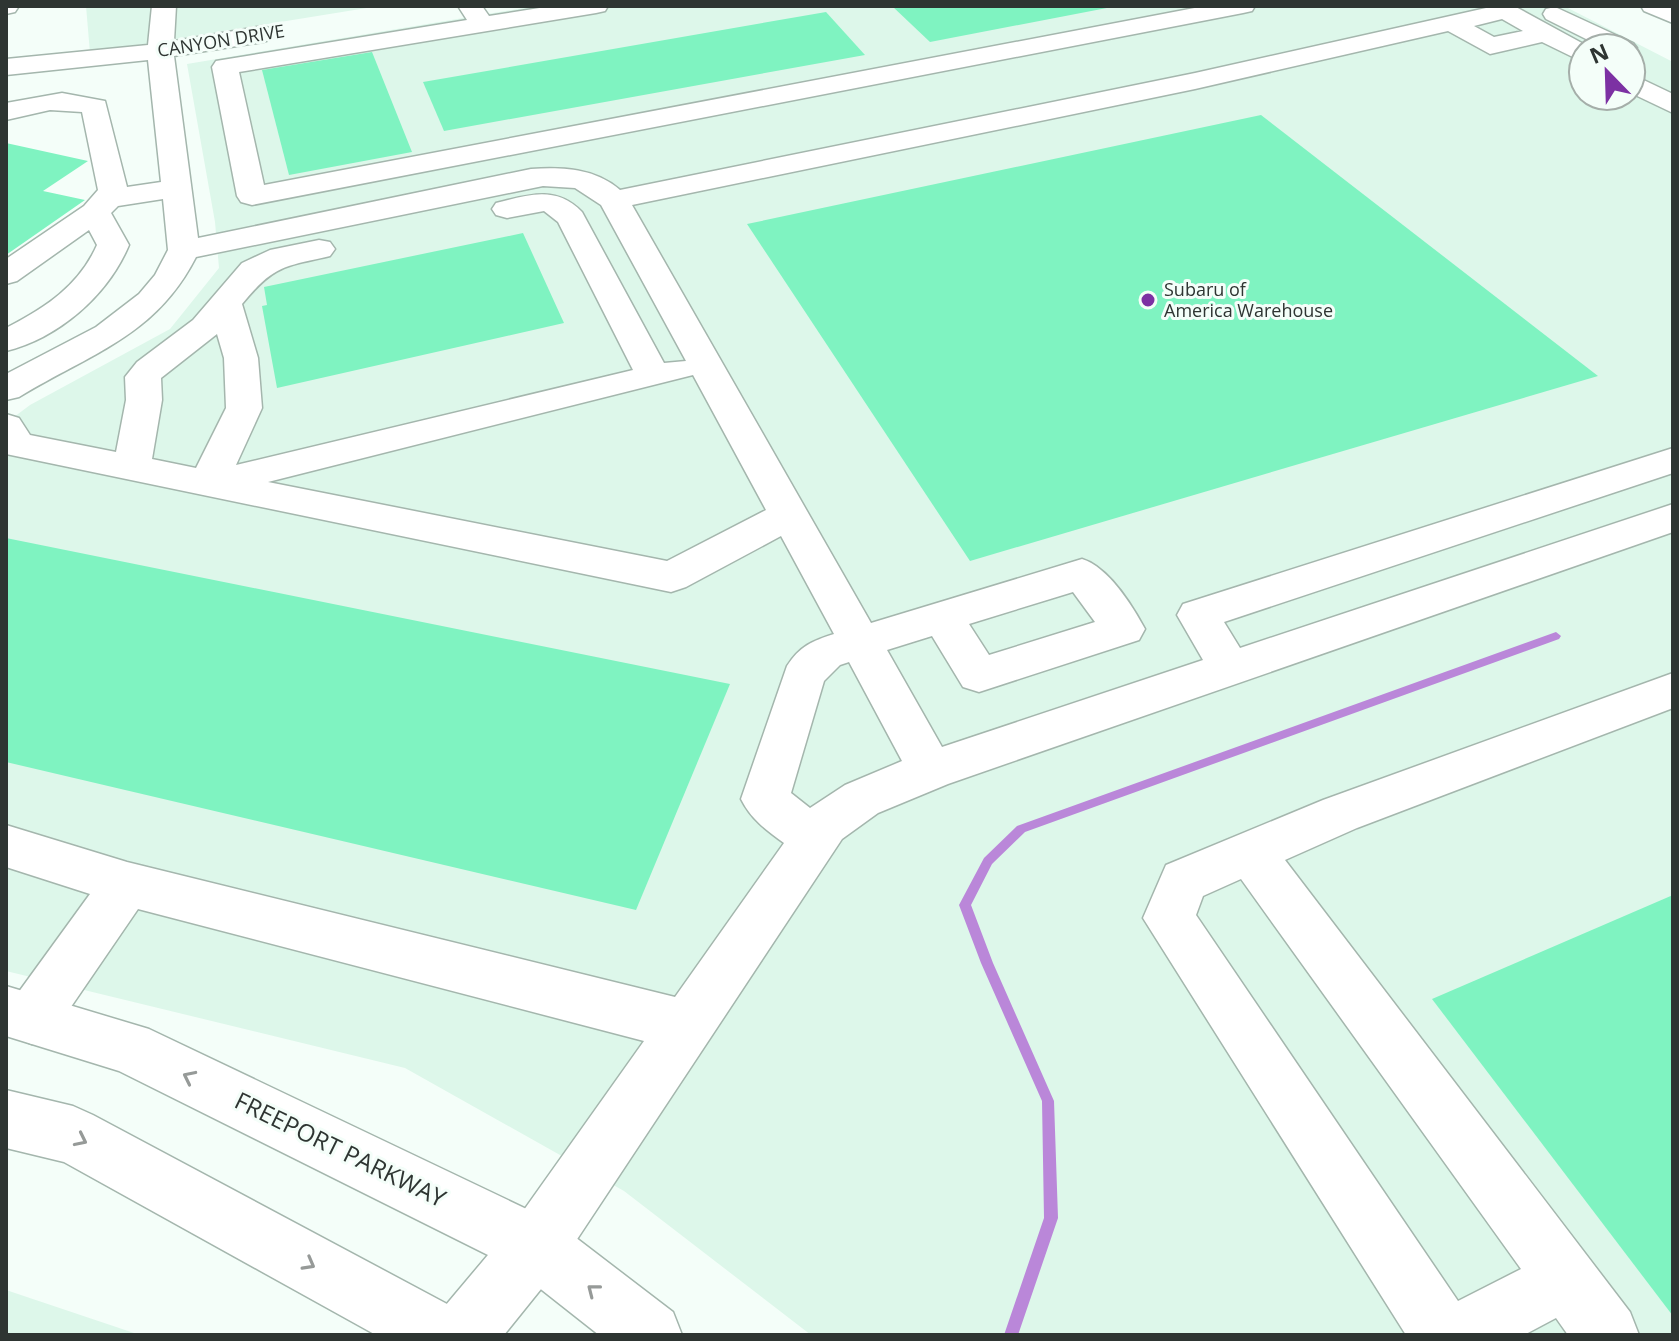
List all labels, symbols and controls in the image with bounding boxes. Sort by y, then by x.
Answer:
street label: CANYON DRIVE [156,18,286,62]
north arrow [1567,32,1647,112]
text: N [1585,35,1613,70]
place label: Subaru of America Warehouse [1164,277,1333,322]
marker: Subaru of America Warehouse [1139,291,1157,309]
one-way arrow [183,1071,198,1087]
street label: FREEPORT PARKWAY [230,1083,452,1214]
one-way arrow [72,1131,87,1146]
one-way arrow [301,1255,316,1270]
one-way arrow [587,1286,602,1300]

